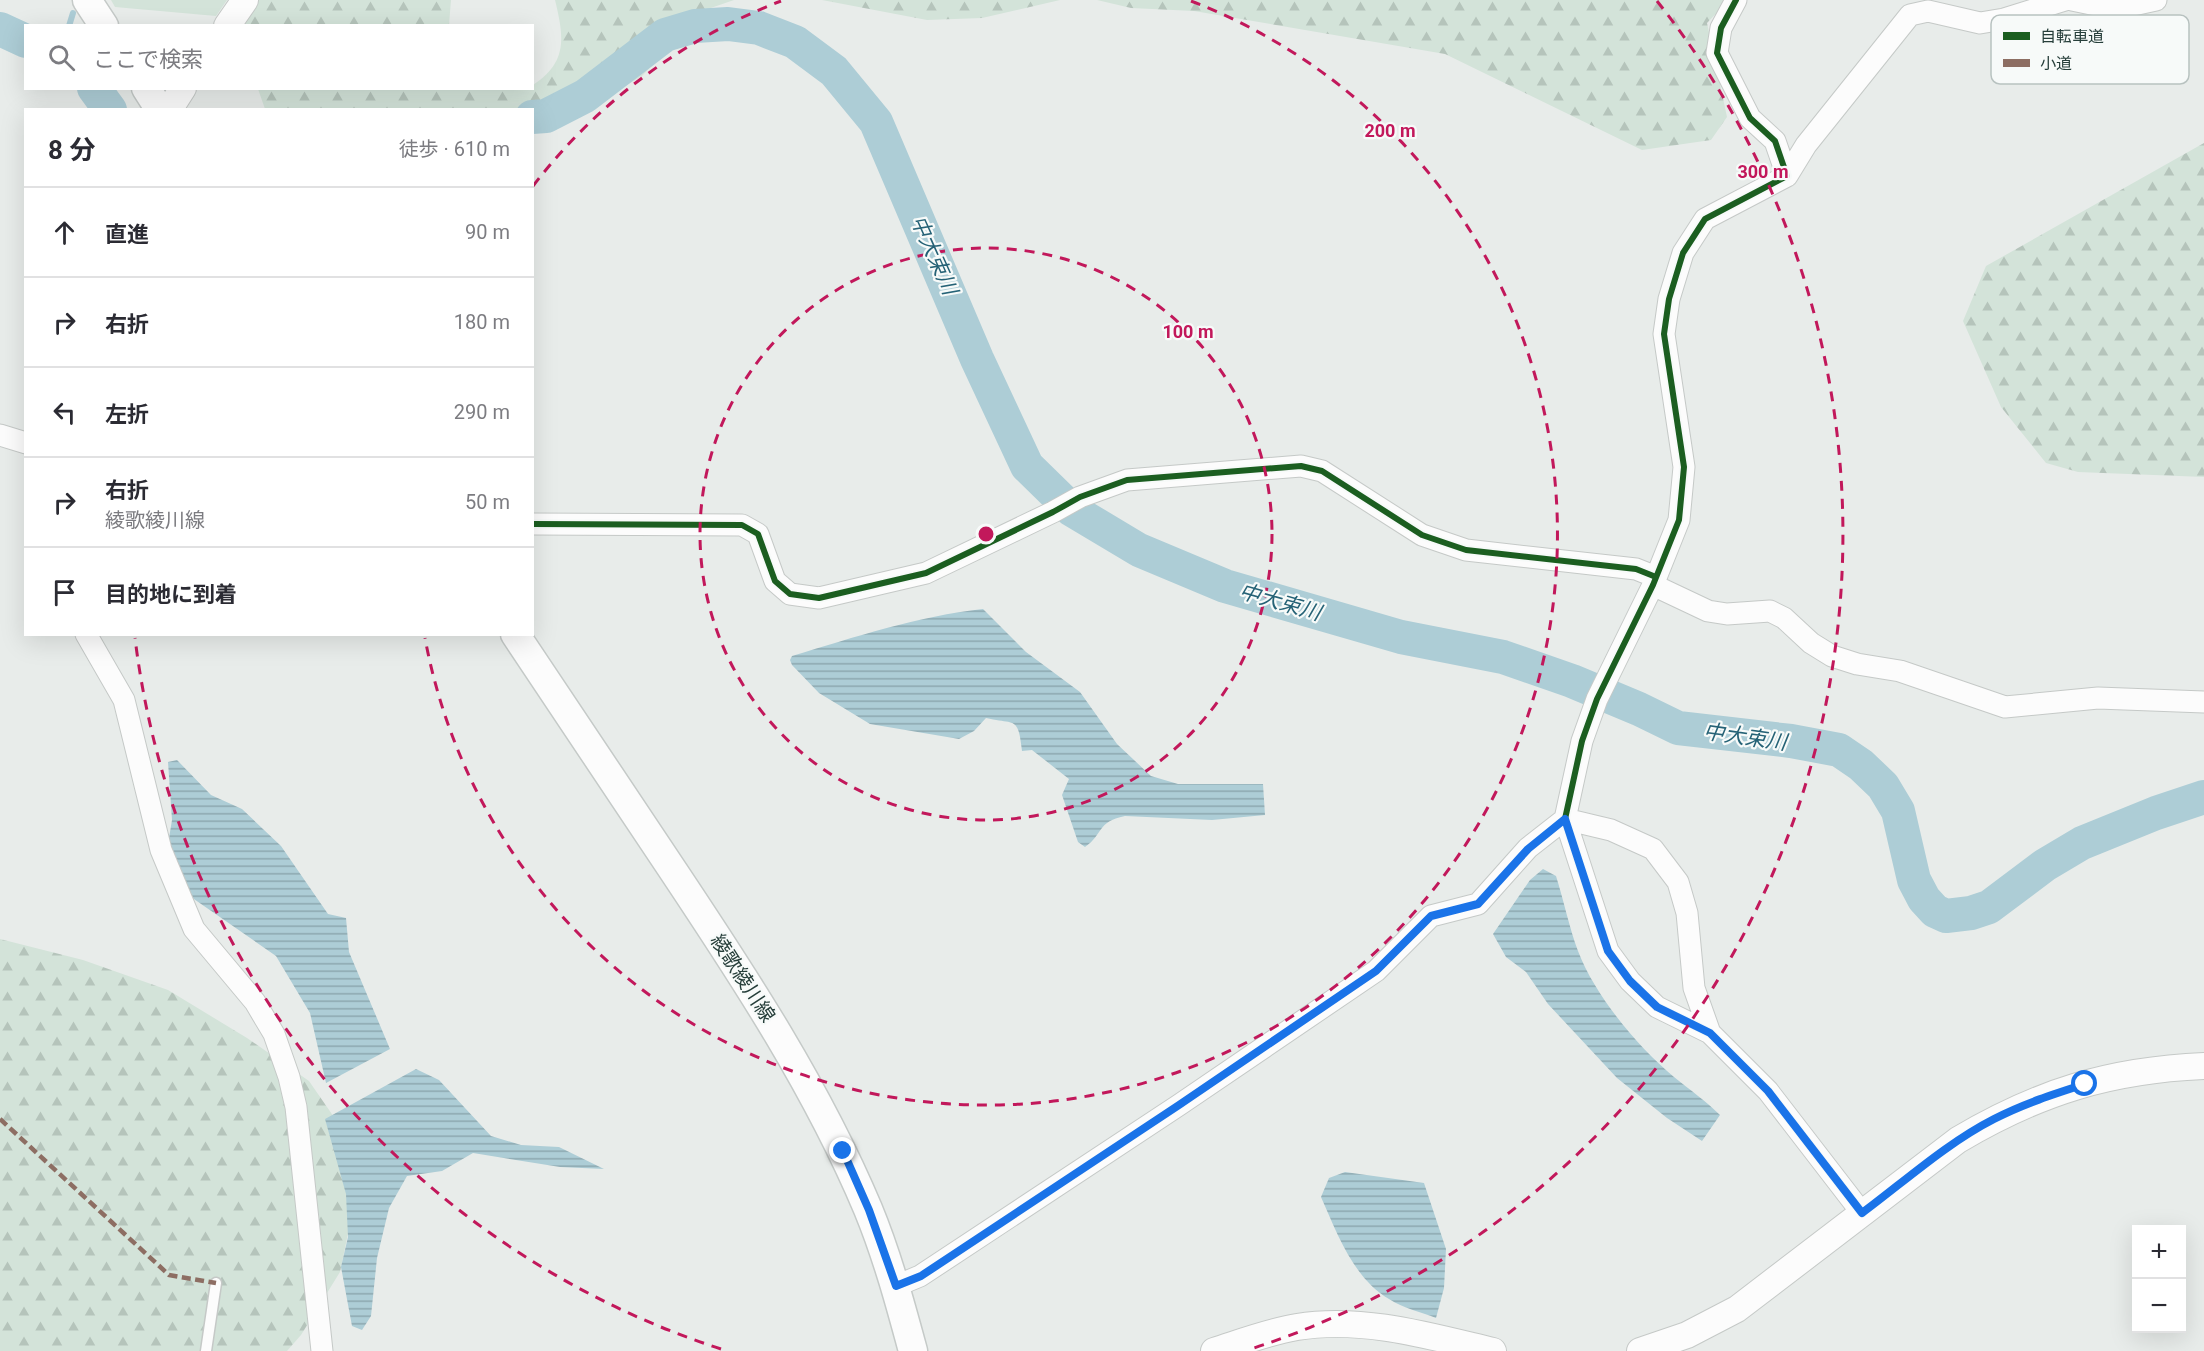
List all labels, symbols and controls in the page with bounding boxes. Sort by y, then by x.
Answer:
legend [1991,15,2189,84]
search box [24,24,534,90]
text: 自転車道 [2040,27,2104,46]
icon: search [45,41,78,74]
text: ここで検索 [93,47,203,72]
text: 小道 [2040,54,2072,73]
text: 200 m [1364,120,1416,141]
text: 8 分 [48,135,95,165]
text: 徒歩 · 610 m [399,137,510,161]
text: 300 m [1737,161,1789,182]
water label: 中大束川 [906,212,963,300]
icon: ahead [48,216,81,249]
text: 90 m [465,220,510,244]
text: 直進 [105,222,149,247]
icon: right [48,306,81,339]
text: 180 m [454,310,510,334]
text: 右折 [105,312,149,337]
text: 100 m [1162,321,1214,342]
icon: left [48,396,81,429]
text: 290 m [454,400,510,424]
text: 左折 [105,402,149,427]
text: 右折 [105,478,149,503]
icon: right [48,486,81,519]
text: 50 m [465,490,510,514]
text: 綾歌綾川線 [105,508,205,532]
centre of rings [976,524,996,544]
icon: arrive [48,576,81,609]
water label: 中大束川 [1236,579,1326,626]
text: 目的地に到着 [105,582,237,607]
water label: 中大束川 [1702,719,1790,755]
street label: 綾歌綾川線 [706,930,780,1026]
route start [2071,1070,2097,1096]
route end [829,1137,855,1163]
map controls [2132,1225,2186,1333]
button: + [2132,1225,2186,1279]
button: − [2132,1279,2186,1333]

